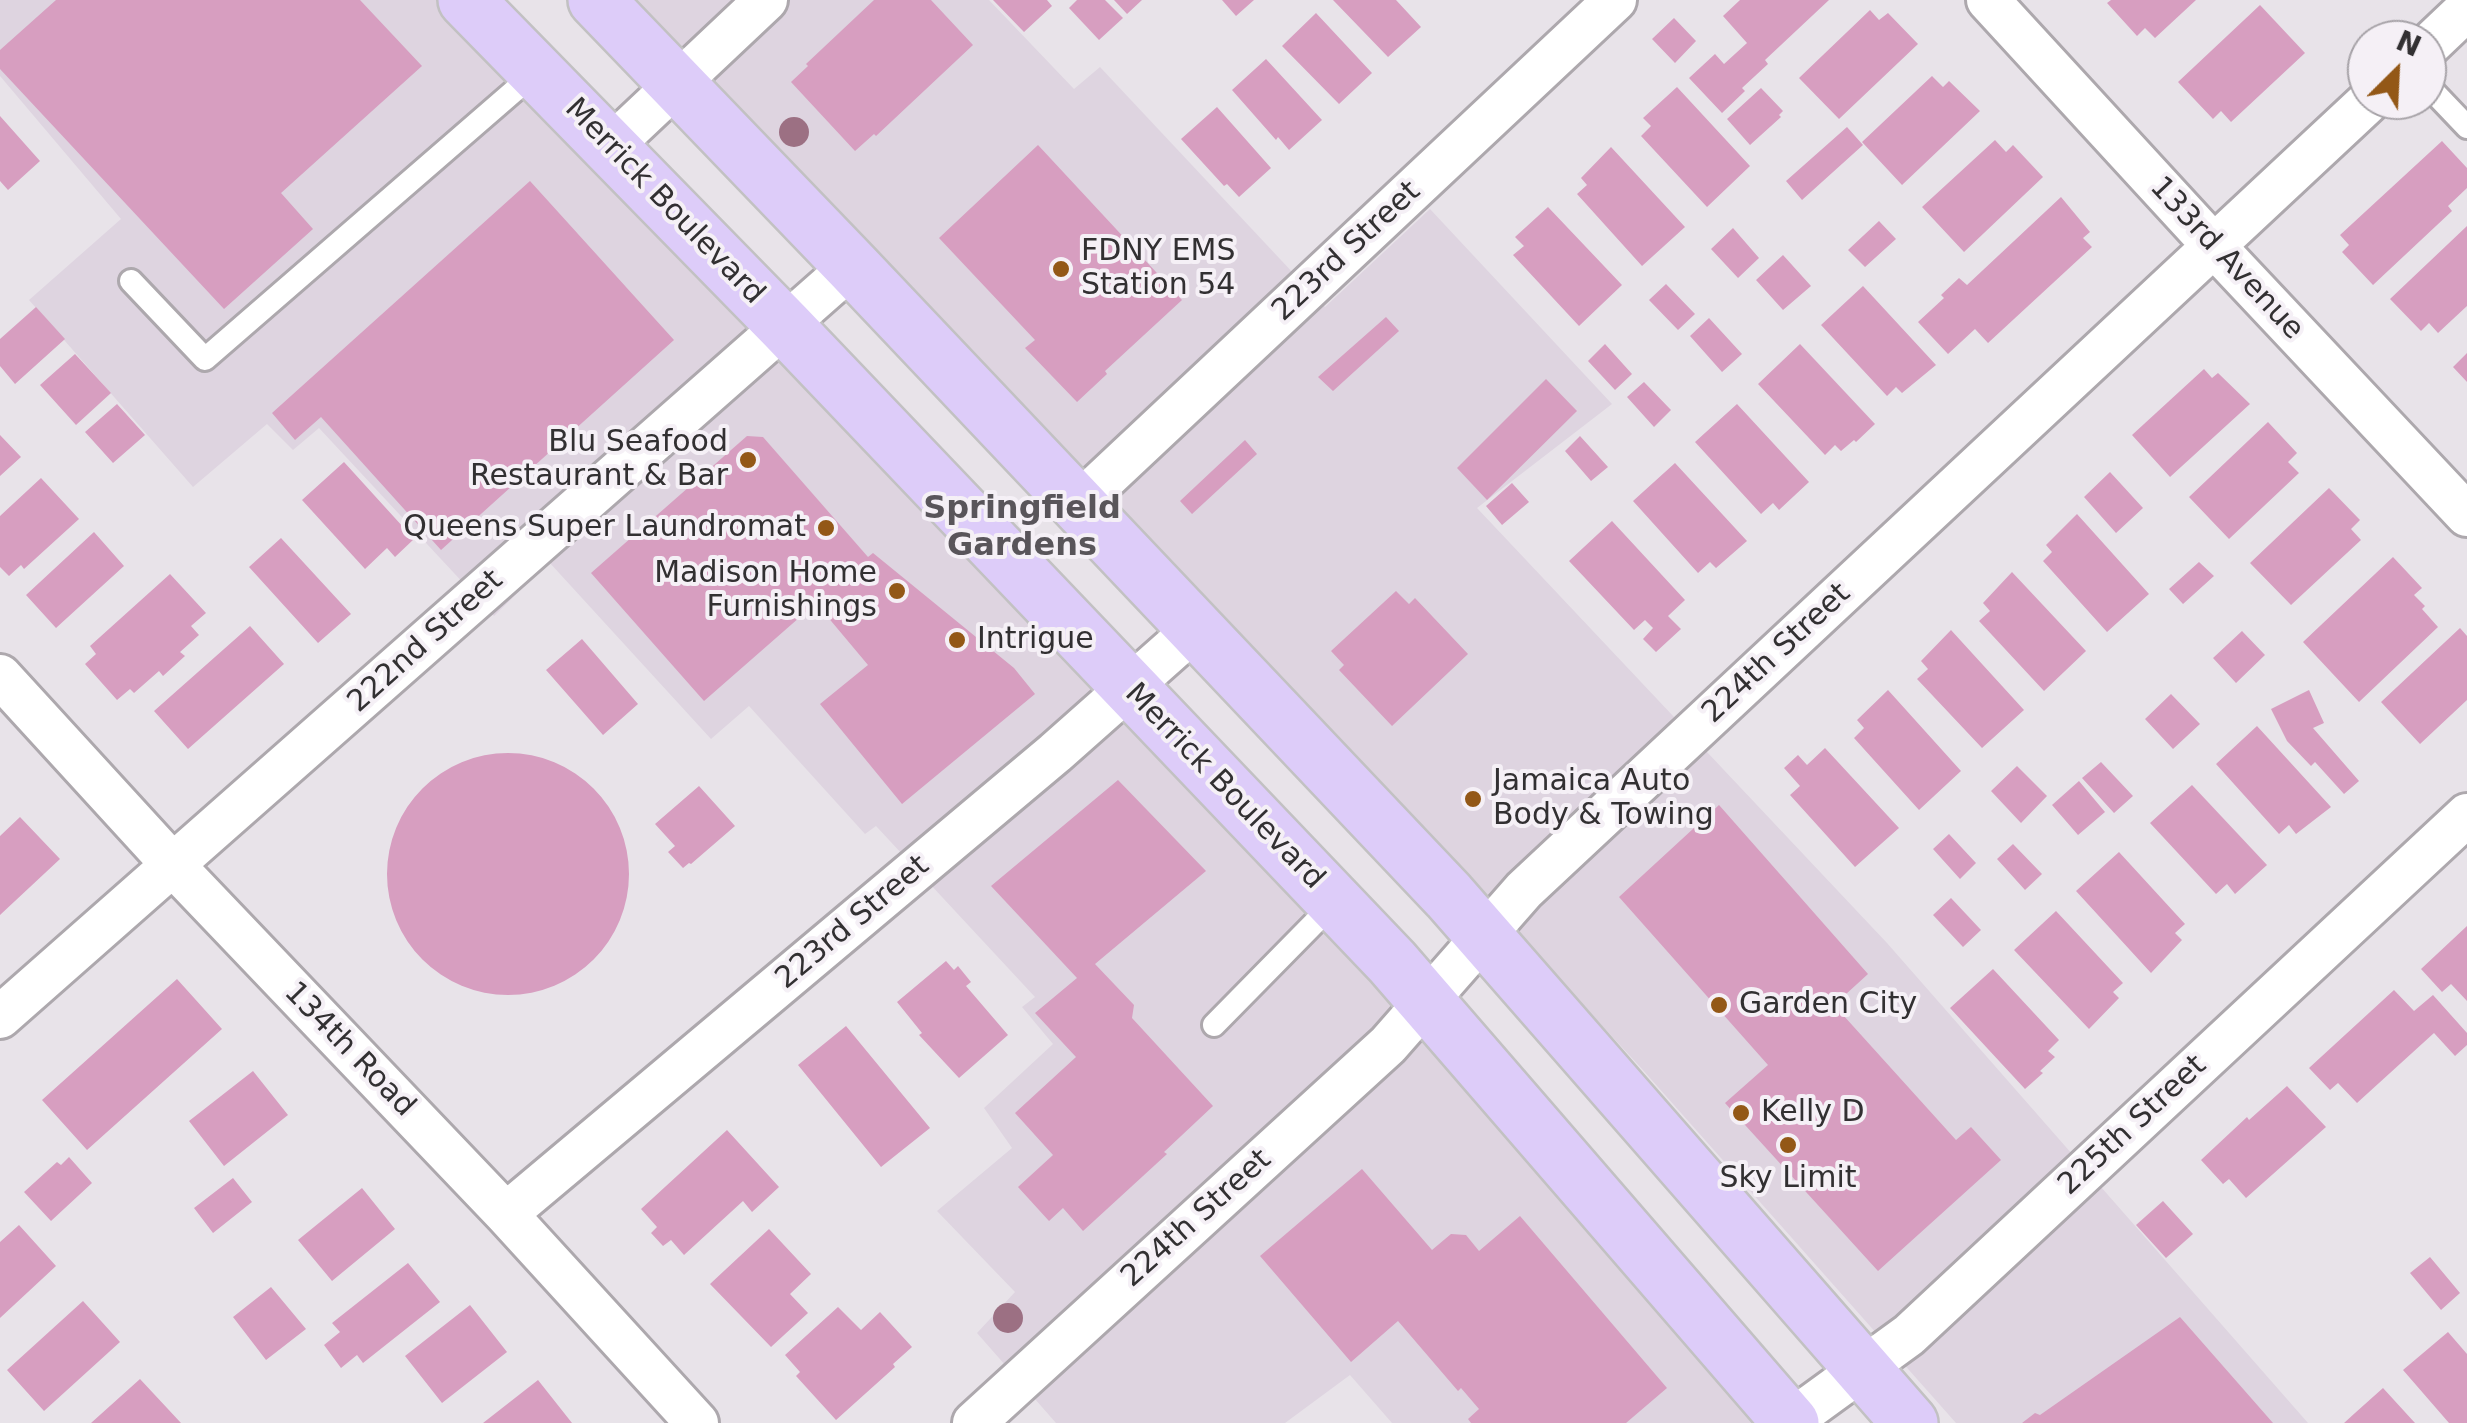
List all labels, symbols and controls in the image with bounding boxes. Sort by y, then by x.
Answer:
north arrow [2347,20,2447,120]
text: N [2391,24,2426,64]
street label: Merrick Boulevard [557,92,771,312]
street label: 133rd Avenue [2142,170,2310,348]
street label: 223rd Street [1266,174,1428,330]
place label: FDNY EMS Station 54 [1081,234,1236,304]
marker: FDNY EMS Station 54 [1050,258,1072,280]
place label: Blu Seafood Restaurant & Bar [470,425,728,496]
marker: Blu Seafood Restaurant & Bar [737,449,759,471]
district label: Springfield Gardens [923,491,1121,566]
place label: Queens Super Laundromat [403,510,806,546]
marker: Queens Super Laundromat [815,517,837,539]
place label: Madison Home Furnishings [654,556,877,626]
street label: 222nd Street [341,563,511,721]
street label: 224th Street [1696,576,1858,732]
marker: Madison Home Furnishings [886,580,908,602]
place label: Intrigue [977,622,1094,658]
marker: Intrigue [946,629,968,651]
street label: Merrick Boulevard [1117,677,1331,897]
place label: Jamaica Auto Body & Towing [1493,764,1714,834]
marker: Jamaica Auto Body & Towing [1462,788,1484,810]
street label: 223rd Street [769,849,937,997]
street label: 134th Road [276,975,422,1125]
place label: Garden City [1739,987,1917,1023]
marker: Garden City [1708,994,1730,1016]
street label: 225th Street [2052,1048,2214,1204]
place label: Kelly D [1761,1095,1865,1131]
marker: Kelly D [1730,1102,1752,1124]
marker: Sky Limit [1777,1134,1799,1156]
street label: 224th Street [1115,1142,1279,1296]
place label: Sky Limit [1719,1161,1857,1197]

